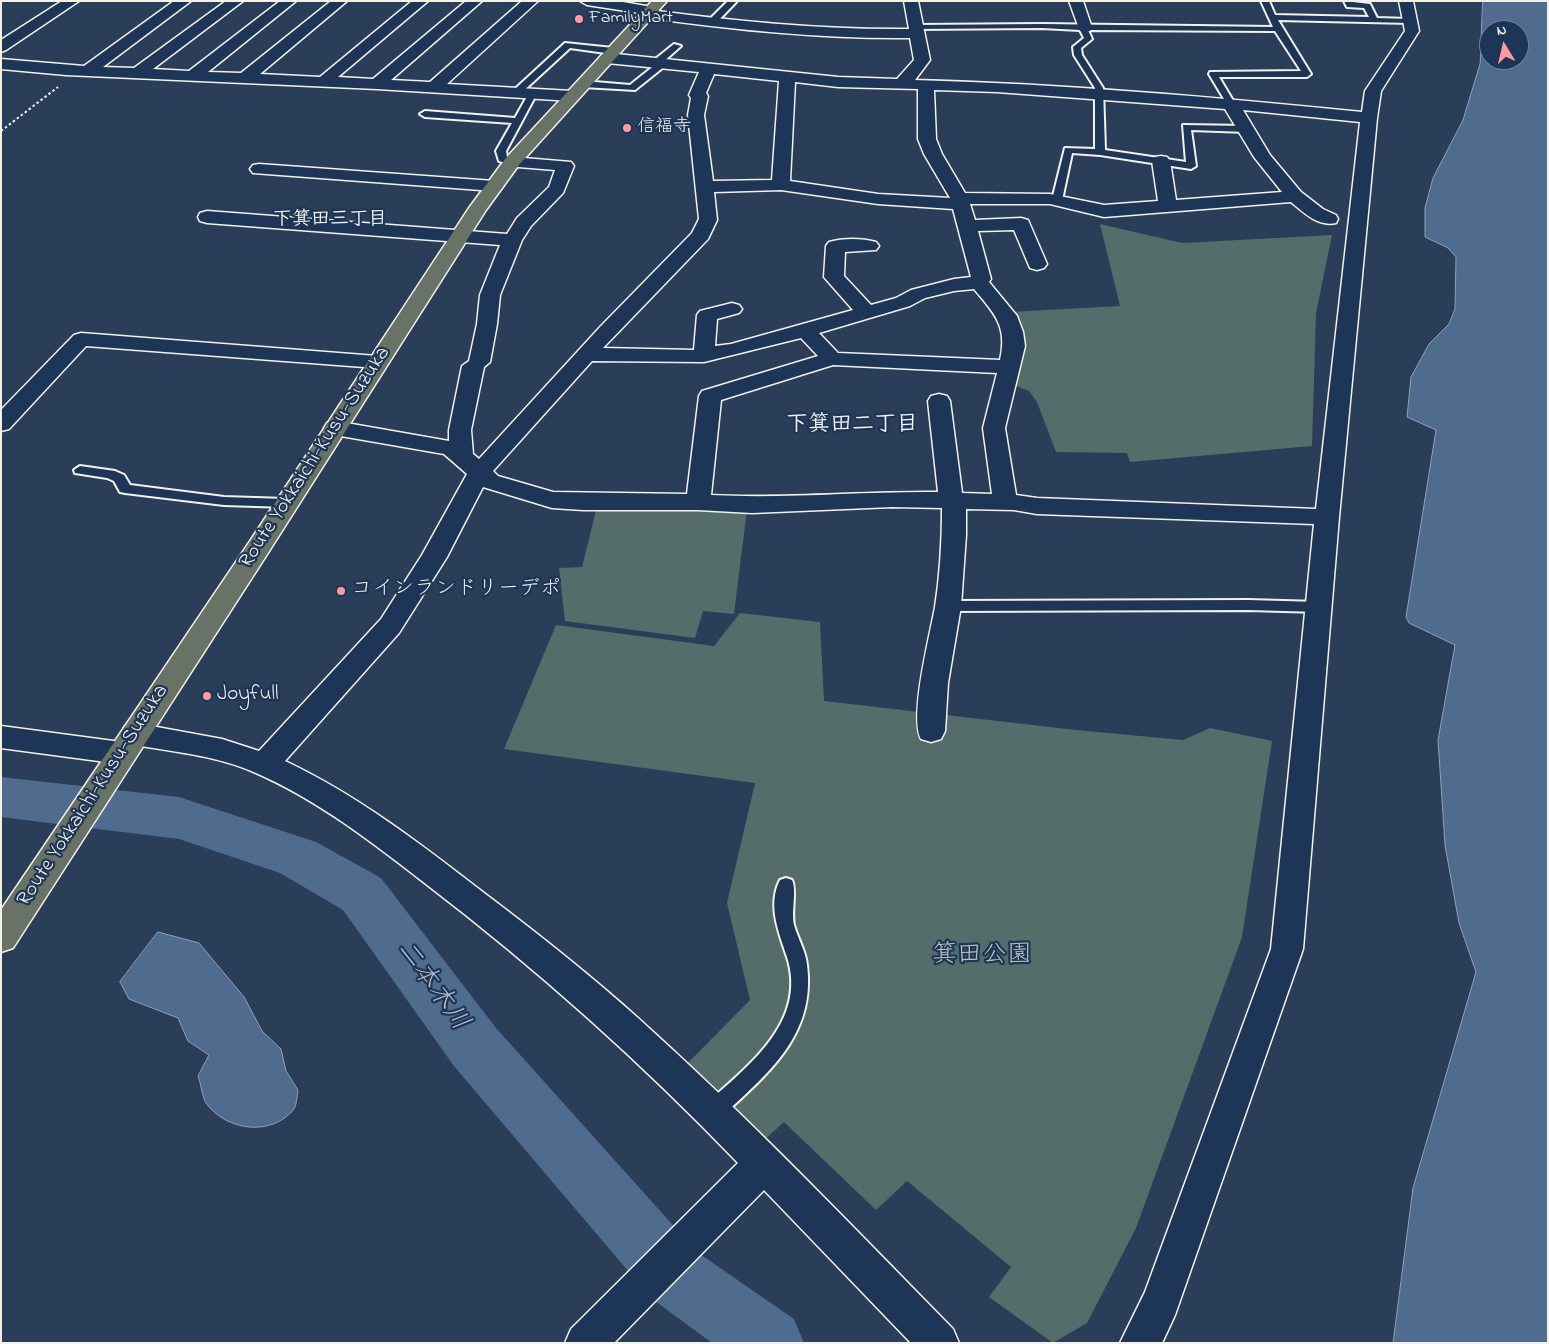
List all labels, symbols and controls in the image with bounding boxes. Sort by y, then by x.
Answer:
place label: FamilyMart [589,8,673,30]
marker: FamilyMart [573,13,585,25]
north arrow [1479,20,1529,70]
text: N [1495,20,1508,42]
place label: 信福寺 [637,117,691,139]
marker: 信福寺 [621,122,633,134]
district label: 下箕田三丁目 [273,210,387,232]
street label: Route Yokkaichi-Kusu-Suzuka [235,342,397,574]
district label: 下箕田二丁目 [786,413,918,439]
place label: コインランドリーデポ [351,578,561,604]
marker: コインランドリーデポ [335,585,347,597]
street label: Route Yokkaichi-Kusu-Suzuka [13,680,175,912]
place label: Joyfull [217,683,279,709]
marker: Joyfull [201,690,213,702]
water label: 二本木川 [388,936,474,1038]
park label: 箕田公園 [932,942,1032,972]

